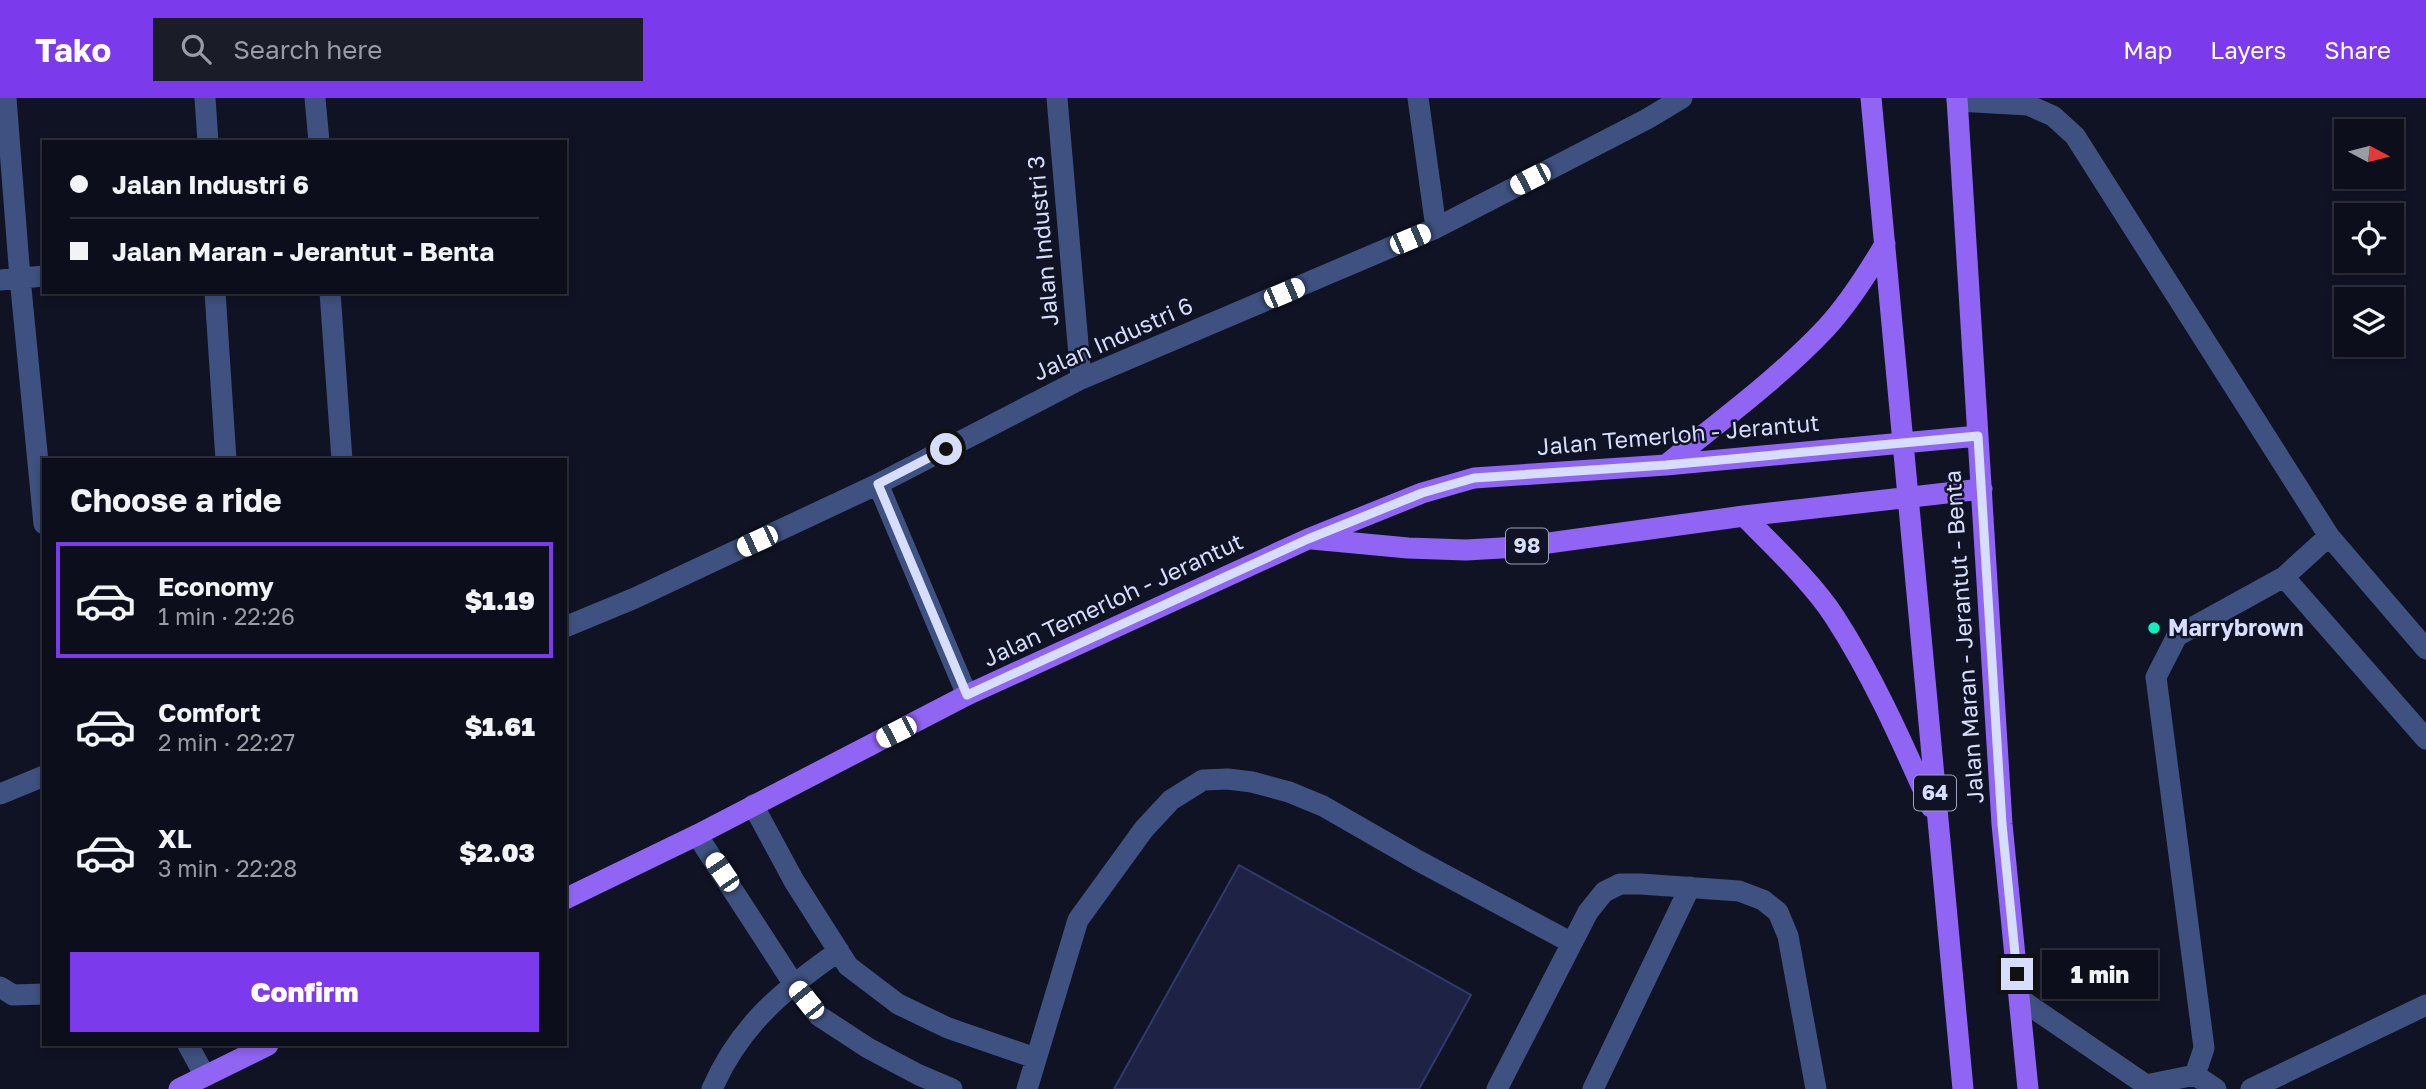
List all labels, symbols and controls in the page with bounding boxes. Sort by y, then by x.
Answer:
search box [153,18,643,81]
text: Tako [35,30,111,69]
icon: search [177,30,215,68]
text: Search here [233,34,382,65]
text: Map [2123,35,2172,64]
text: Layers [2210,35,2286,64]
text: Share [2324,35,2391,64]
north arrow [2334,119,2404,189]
map controls [2334,119,2404,357]
street label: Jalan Industri 3 [1021,155,1063,328]
car [1507,160,1554,198]
text: Jalan Industri 6 [112,169,309,200]
button: locate [2334,203,2404,273]
car [1387,221,1434,257]
text: Jalan Maran - Jerantut - Benta [112,236,494,267]
car [1261,275,1308,311]
button: layers [2334,287,2404,357]
street label: Jalan Industri 6 [1028,290,1197,386]
street label: Jalan Temerloh - Jerantut [1535,408,1820,460]
route start [930,433,962,465]
street label: Jalan Maran - Jerantut - Benta [1937,469,1989,805]
text: Choose a ride [70,481,282,519]
car [734,523,781,559]
street label: Jalan Temerloh - Jerantut [978,526,1247,672]
road number: 98 [1506,528,1548,564]
icon: car [74,569,137,632]
text: Economy [158,571,274,602]
text: $1.19 [465,585,535,616]
text: 1 min · 22:26 [158,602,295,630]
place label: Marrybrown [2168,613,2304,641]
marker: Marrybrown [2146,620,2162,636]
icon: car [74,695,137,758]
text: Comfort [158,697,261,728]
text: $1.61 [465,711,535,742]
car [873,713,920,751]
text: 2 min · 22:27 [158,728,295,756]
road number: 64 [1914,776,1956,810]
icon: car [74,821,137,884]
text: XL [158,823,192,854]
text: $2.03 [459,837,535,868]
car [702,849,743,895]
text: 3 min · 22:28 [158,854,297,882]
callout: 1 min [2042,950,2157,998]
button: Confirm [70,952,539,1032]
route end [2001,958,2033,990]
text: 1 min [2071,960,2129,988]
car [785,977,828,1023]

